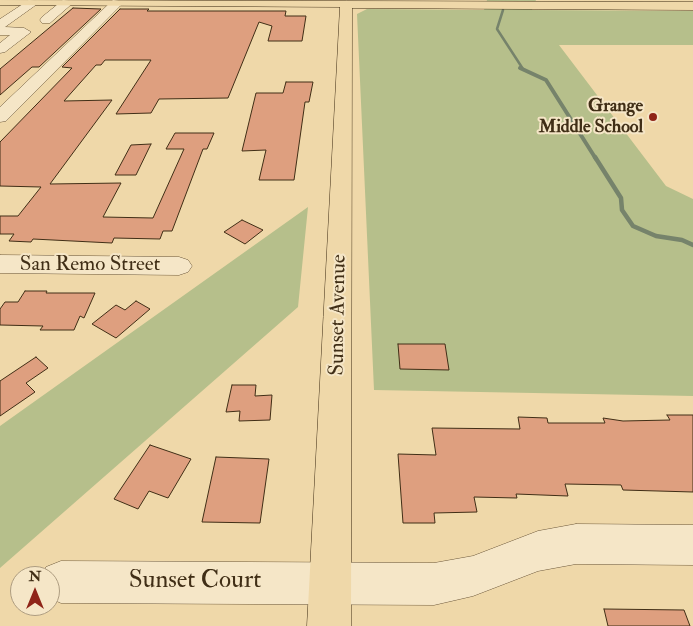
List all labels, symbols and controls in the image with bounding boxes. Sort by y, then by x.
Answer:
place label: Grange Middle School [539,96,643,138]
marker: Grange Middle School [647,111,659,123]
street label: San Remo Street [20,252,160,278]
street label: Sunset Avenue [325,254,353,376]
north arrow [10,566,60,616]
street label: Sunset Court [129,567,261,597]
text: N [29,568,41,585]

